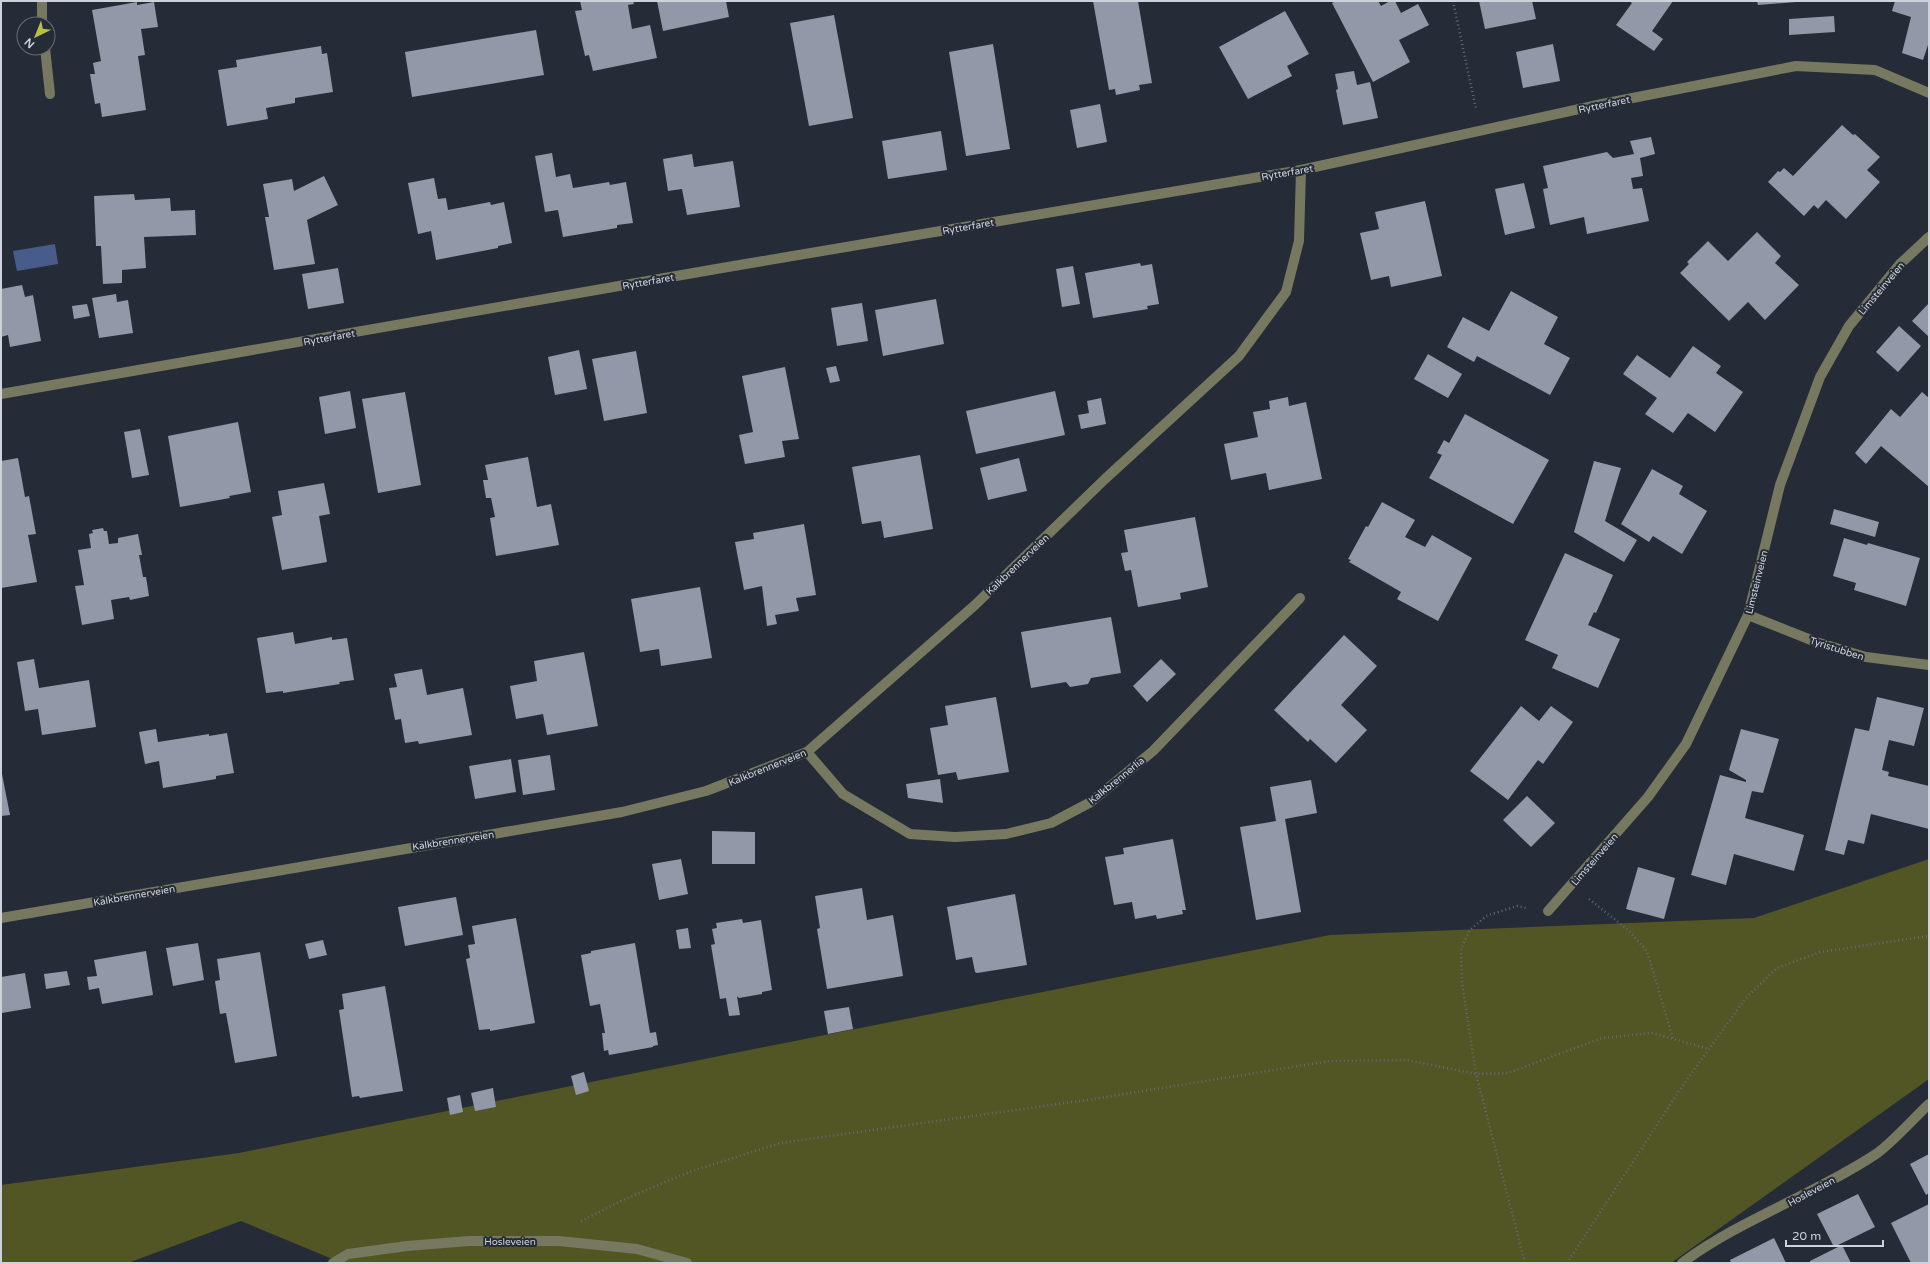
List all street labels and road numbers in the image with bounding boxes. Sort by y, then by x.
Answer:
street label: Rytterfaret [1577,94,1631,116]
street label: Rytterfaret [1260,163,1314,183]
street label: Rytterfaret [941,217,995,237]
street label: Limsteinveien [1856,260,1907,317]
street label: Rytterfaret [621,272,675,292]
street label: Rytterfaret [302,328,356,348]
street label: Kalkbrennerveien [984,532,1052,598]
street label: Limsteinveien [1743,549,1771,615]
street label: Tyristubben [1808,635,1865,663]
street label: Kalkbrennerveien [727,747,808,789]
street label: Kalkbrennerlia [1086,755,1147,807]
street label: Kalkbrennerveien [411,829,495,853]
street label: Limsteinveien [1569,831,1621,888]
street label: Kalkbrennerveien [92,883,176,909]
street label: Hosleveien [1786,1174,1837,1209]
street label: Hosleveien [484,1236,536,1248]

